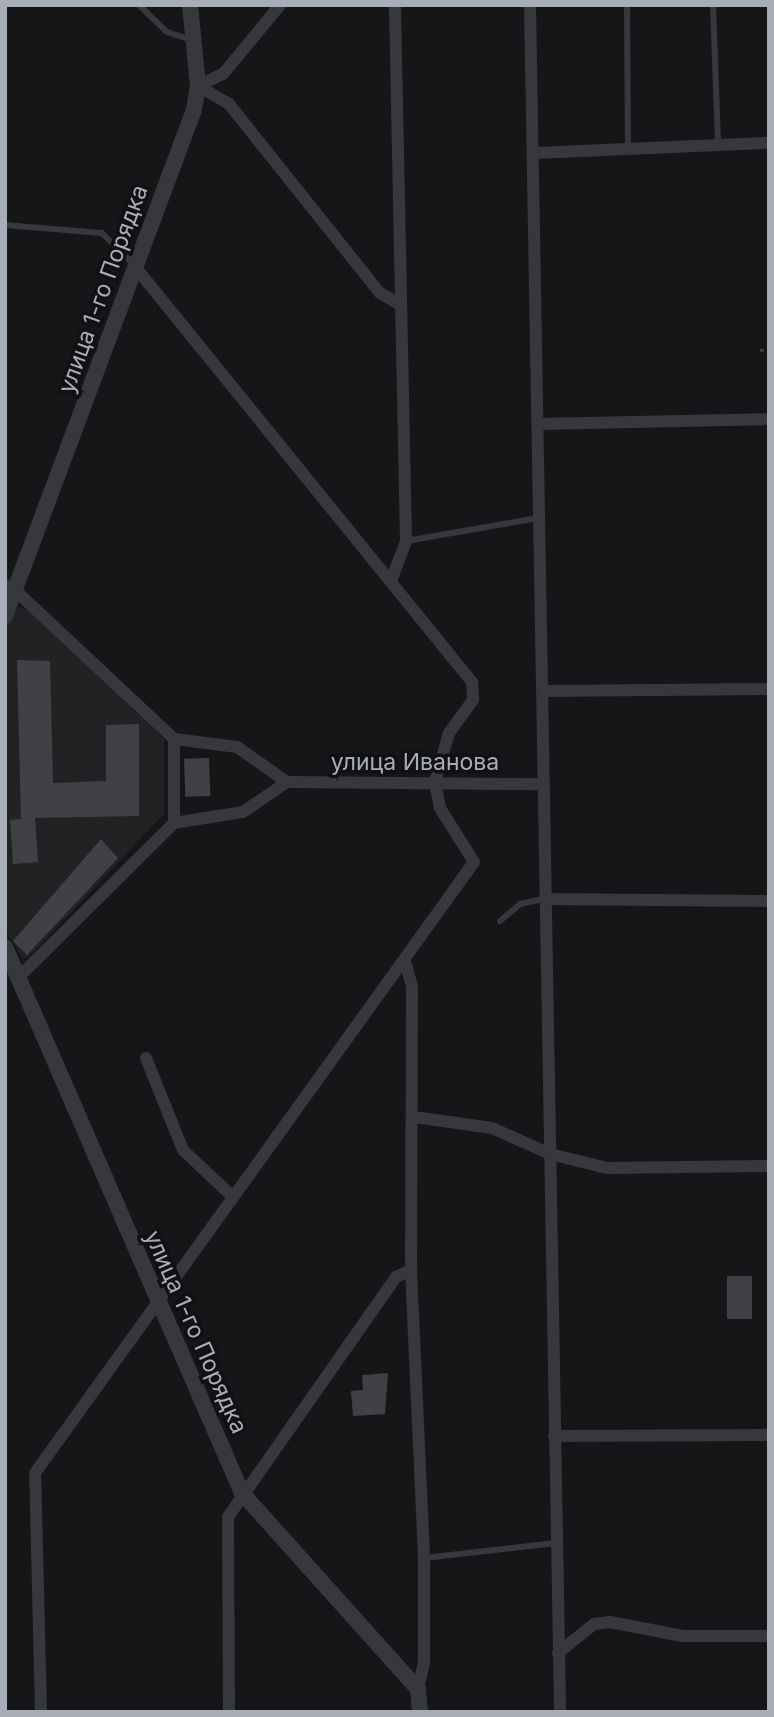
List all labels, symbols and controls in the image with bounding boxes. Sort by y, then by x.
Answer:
street label: улица 1-го Порядка [53,181,153,397]
street label: улица Иванова [331,748,499,776]
street label: улица 1-го Порядка [139,1226,253,1438]

